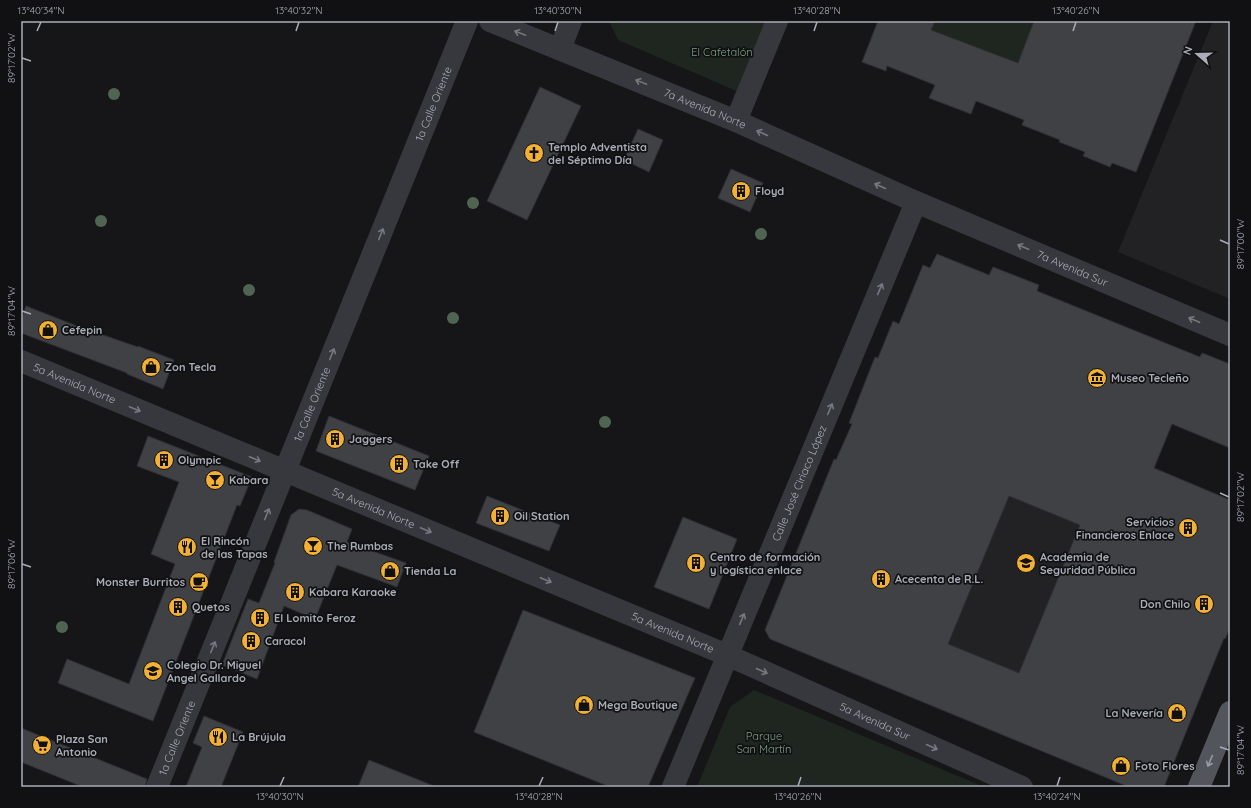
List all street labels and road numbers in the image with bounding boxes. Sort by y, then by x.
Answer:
street label: 1a Calle Oriente [412,64,455,143]
street label: 7a Avenida Norte [662,85,748,132]
street label: 7a Avenida Sur [1035,247,1111,290]
street label: 5a Avenida Norte [31,360,118,407]
street label: 1a Calle Oriente [291,365,333,444]
street label: Calle José Ciriaco López [769,423,830,543]
street label: 5a Avenida Norte [330,484,417,531]
street label: 5a Avenida Norte [629,609,716,656]
street label: 1a Calle Oriente [156,698,198,777]
street label: 5a Avenida Sur [837,699,913,744]

